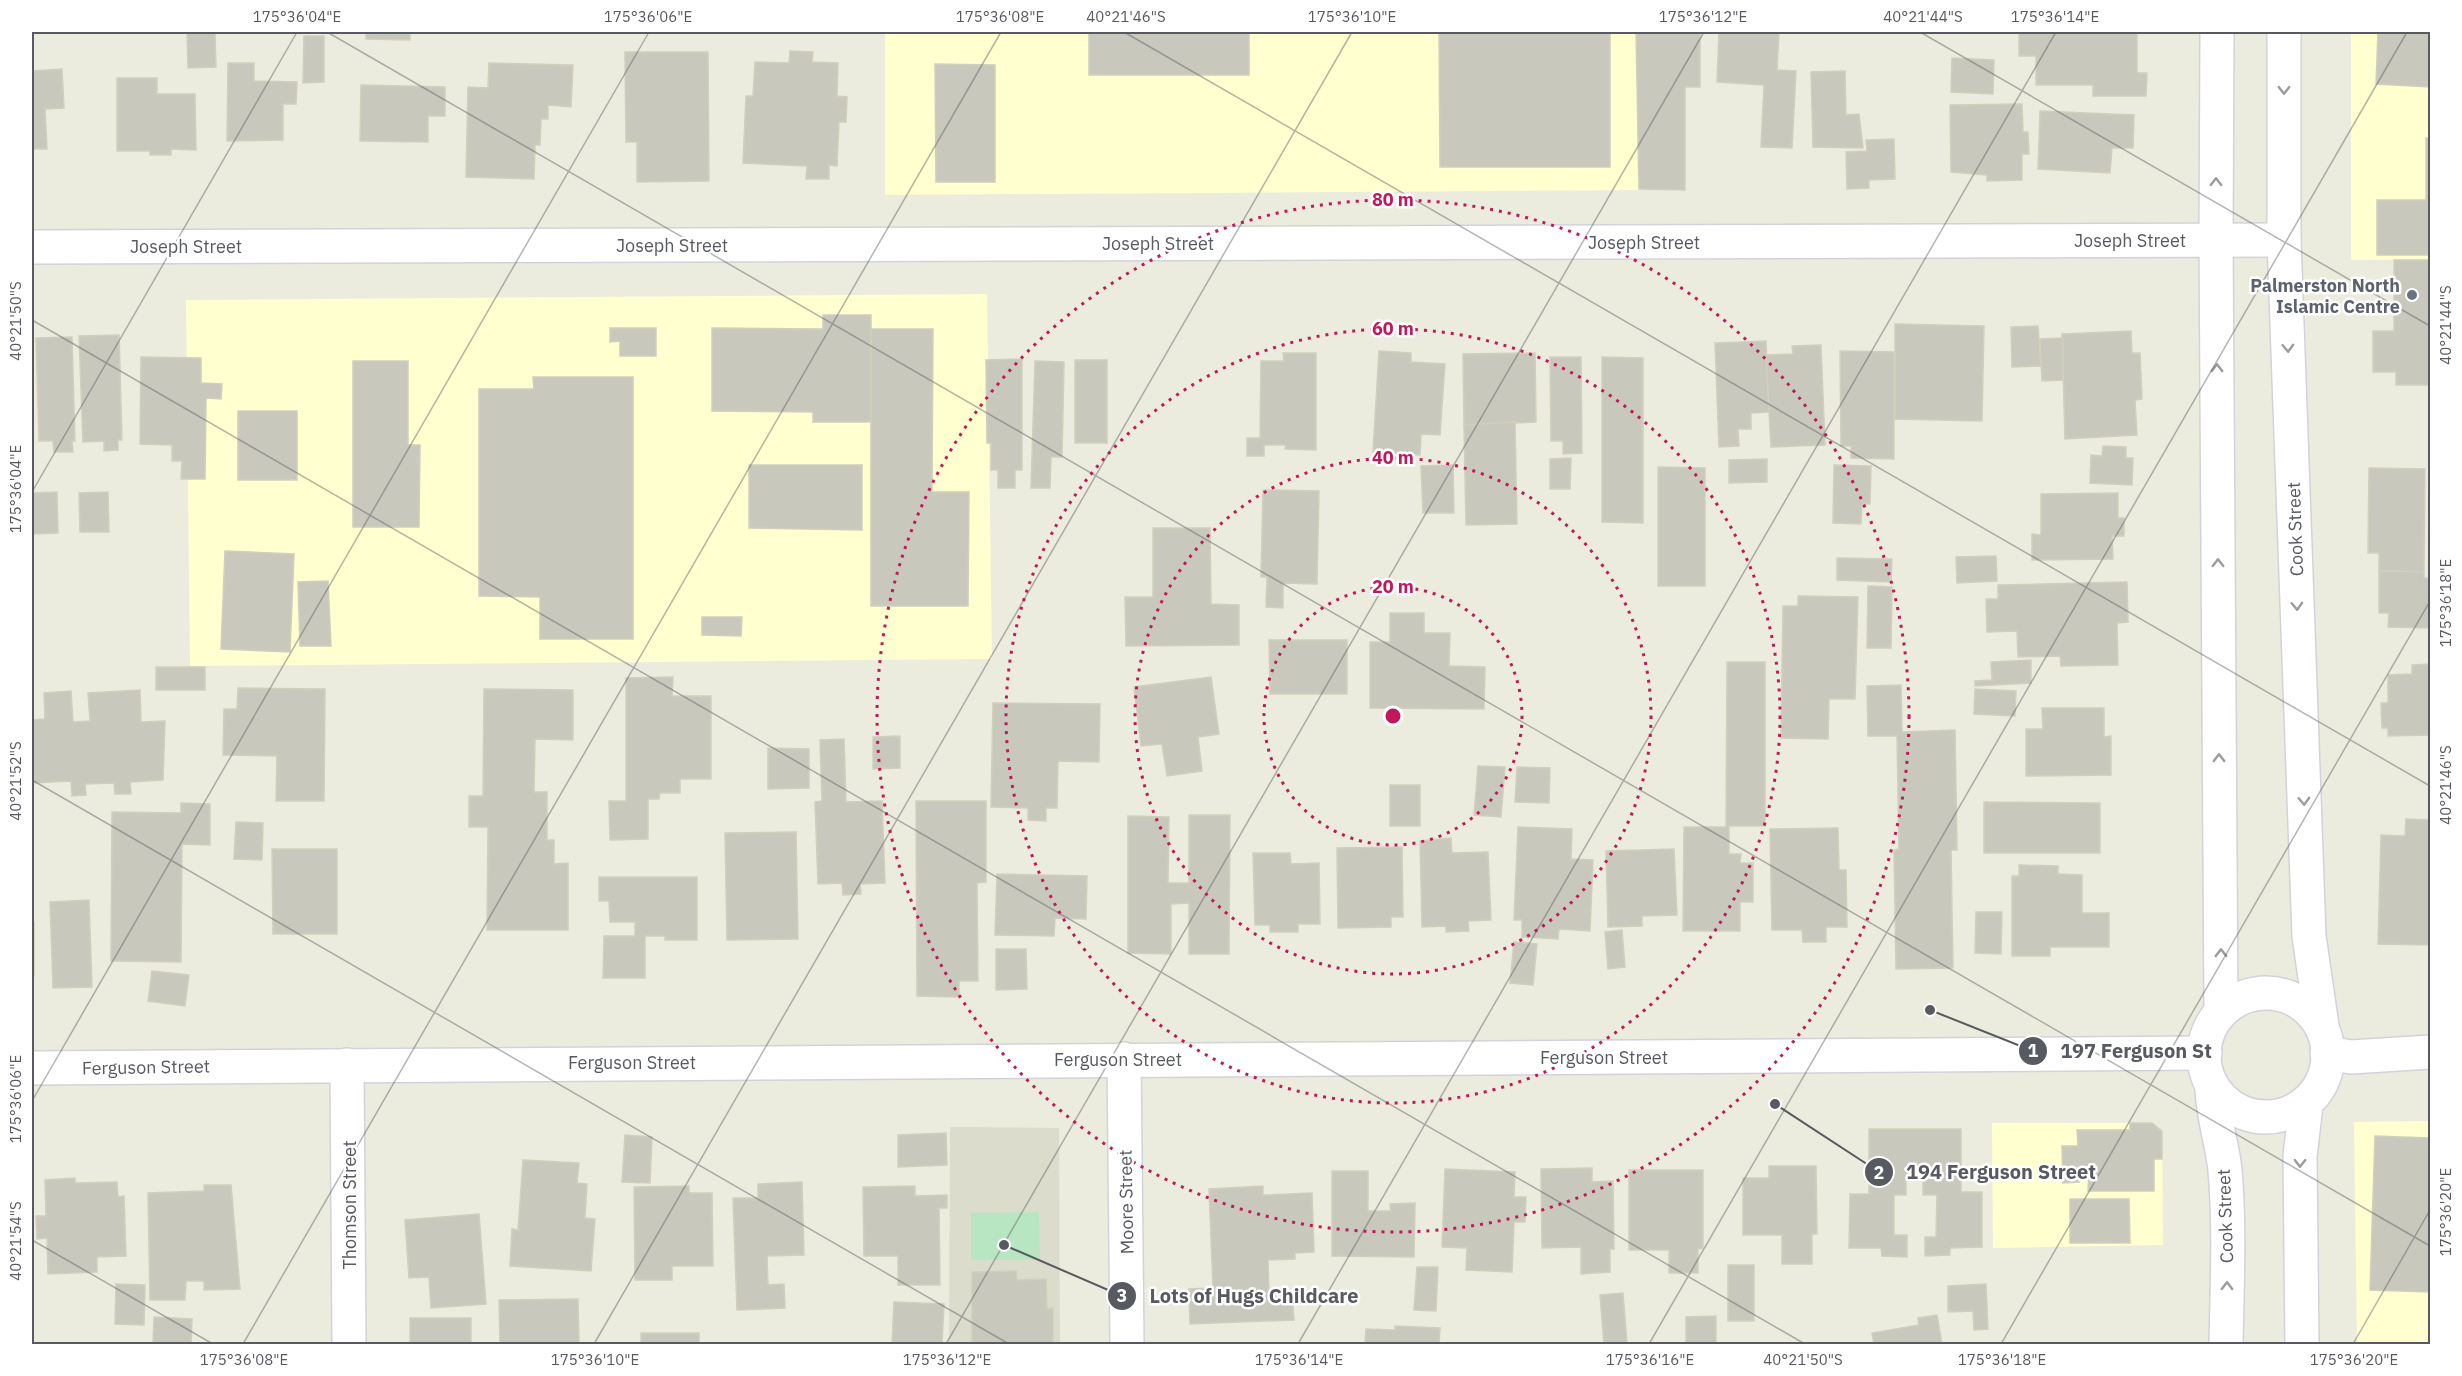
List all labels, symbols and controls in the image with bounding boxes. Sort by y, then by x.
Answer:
text: 175°36'04"E [253,7,341,26]
text: 175°36'06"E [604,7,692,26]
text: 175°36'08"E [956,7,1044,26]
text: 40°21'46"S [1086,7,1166,26]
text: 175°36'10"E [1308,7,1396,26]
text: 175°36'12"E [1659,7,1747,26]
text: 40°21'44"S [1883,7,1963,26]
text: 175°36'14"E [2011,7,2099,26]
one-way arrow [2278,85,2290,94]
one-way arrow [2210,177,2222,186]
text: 80 m [1372,188,1414,211]
street label: Joseph Street [2074,229,2186,252]
street label: Joseph Street [1588,231,1700,254]
street label: Joseph Street [1102,232,1214,255]
street label: Joseph Street [616,234,728,257]
street label: Joseph Street [130,235,242,258]
place label: Palmerston North Islamic Centre [2250,274,2400,318]
text: 40°21'50"S [6,281,25,361]
text: 40°21'44"S [2436,285,2455,365]
marker: Palmerston North Islamic Centre [2405,288,2419,302]
text: 60 m [1372,317,1414,340]
one-way arrow [2282,343,2294,352]
one-way arrow [2211,363,2223,372]
text: 175°36'04"E [6,445,25,533]
text: 40 m [1372,446,1414,469]
street label: Cook Street [2282,481,2308,577]
one-way arrow [2212,558,2224,567]
text: 175°36'18"E [2436,559,2455,647]
text: 20 m [1372,575,1414,598]
one-way arrow [2291,601,2304,610]
centre of rings [1383,706,1403,726]
text: 40°21'52"S [6,741,25,821]
text: 40°21'46"S [2436,745,2455,825]
one-way arrow [2213,753,2225,762]
one-way arrow [2298,796,2311,805]
one-way arrow [2215,948,2227,957]
callout: 197 Ferguson St [2018,1032,2224,1070]
text: 197 Ferguson St [2060,1037,2212,1064]
text: 1 [2028,1039,2039,1062]
street label: Ferguson Street [1540,1046,1668,1069]
street label: Ferguson Street [1054,1048,1182,1071]
street label: Ferguson Street [568,1051,696,1074]
street label: Ferguson Street [82,1054,210,1080]
text: 175°36'06"E [6,1055,25,1143]
street label: Thomson Street [338,1140,361,1270]
street label: Moore Street [1114,1149,1138,1255]
callout: 194 Ferguson Street [1864,1153,2108,1191]
text: 194 Ferguson Street [1906,1158,2096,1185]
one-way arrow [2294,1159,2306,1168]
text: 2 [1874,1161,1884,1184]
street label: Cook Street [2212,1168,2238,1264]
text: 175°36'20"E [2436,1168,2455,1256]
text: 40°21'54"S [6,1201,25,1281]
callout: Lots of Hugs Childcare [1107,1277,1370,1315]
text: Lots of Hugs Childcare [1149,1282,1359,1309]
one-way arrow [2221,1282,2233,1291]
text: 3 [1117,1284,1127,1307]
text: 175°36'08"E [200,1350,288,1369]
text: 175°36'10"E [551,1350,639,1369]
text: 175°36'12"E [903,1350,991,1369]
text: 175°36'14"E [1255,1350,1343,1369]
text: 175°36'16"E [1606,1350,1694,1369]
text: 40°21'50"S [1763,1350,1843,1369]
text: 175°36'18"E [1958,1350,2046,1369]
text: 175°36'20"E [2310,1350,2398,1369]

